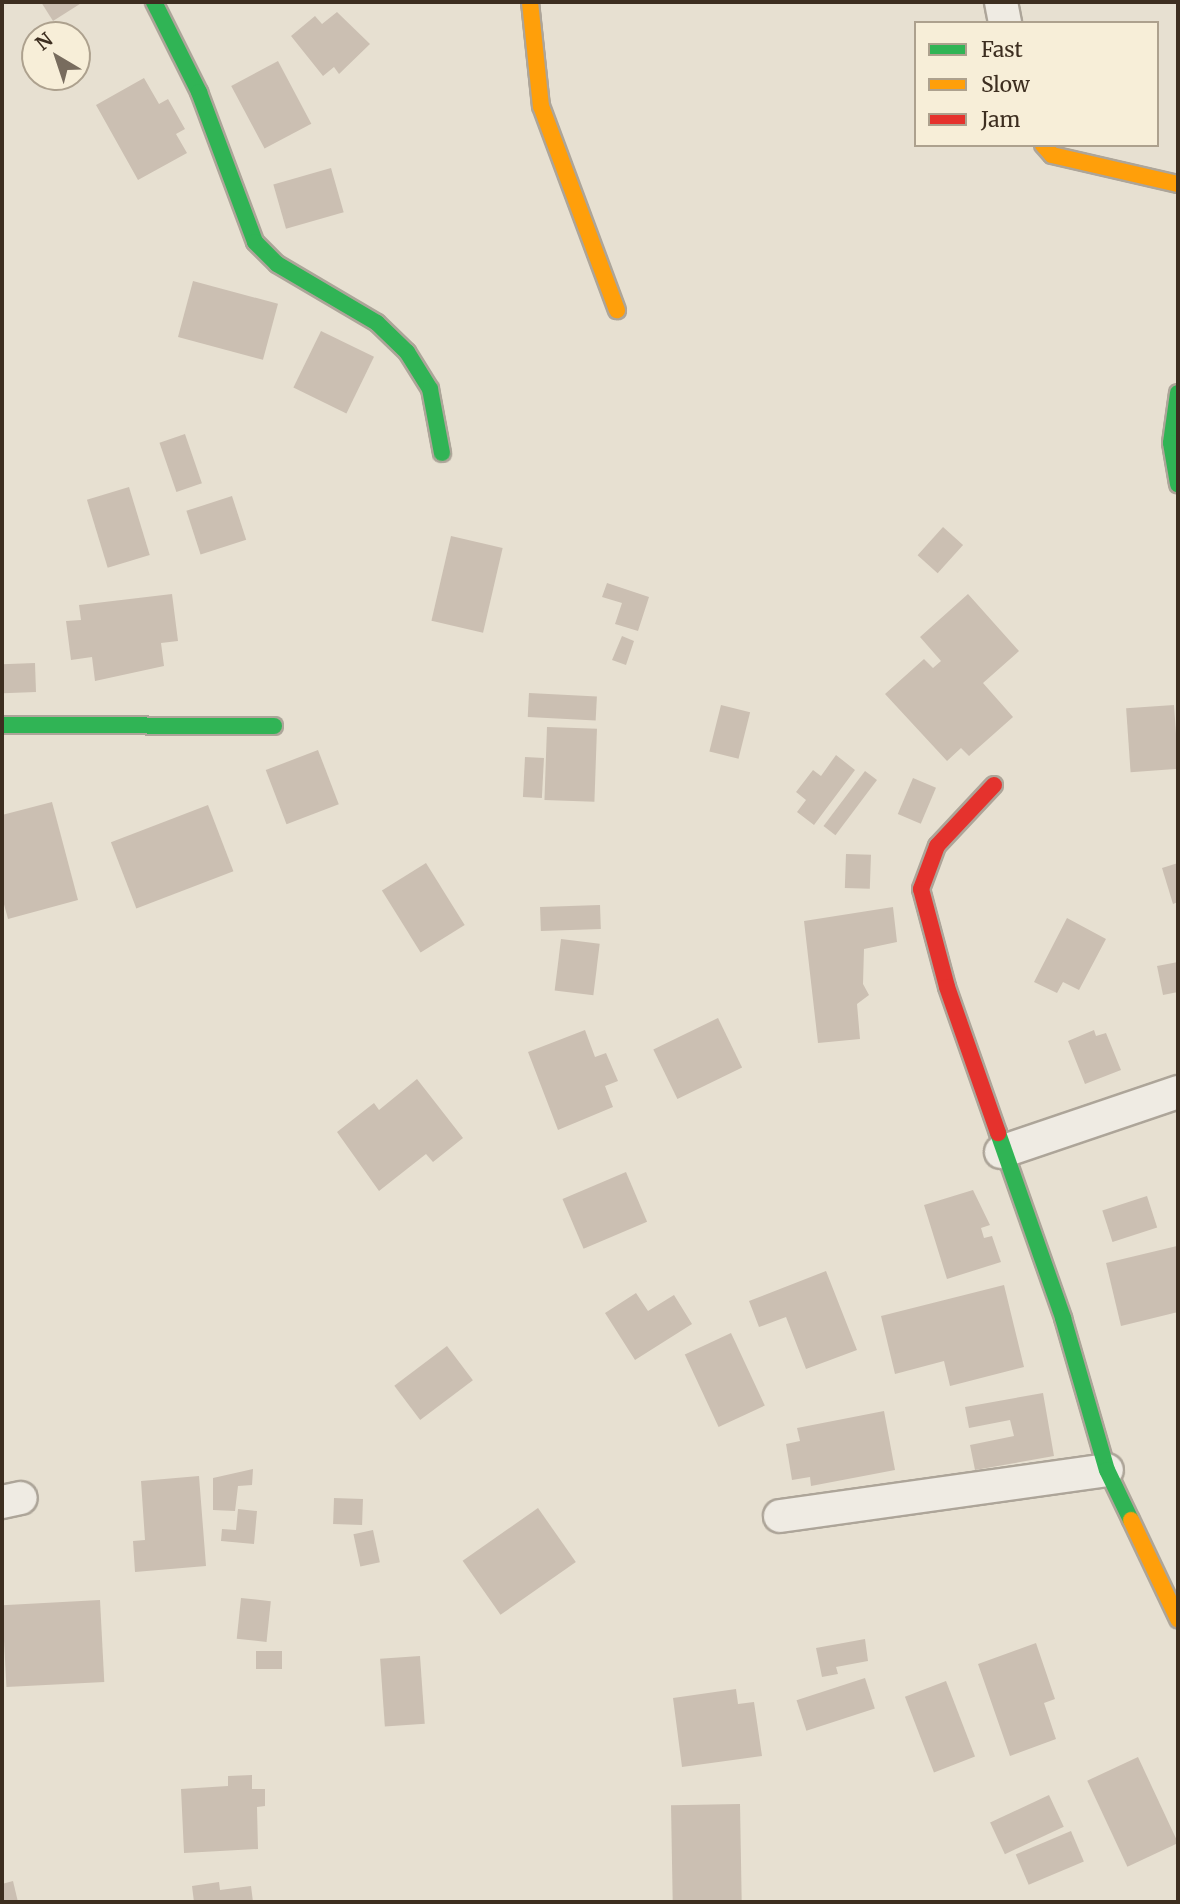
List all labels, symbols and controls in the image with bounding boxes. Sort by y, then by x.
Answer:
north arrow [21,21,91,91]
legend [914,21,1159,147]
text: N [31,27,57,55]
text: Fast [981,36,1023,63]
text: Slow [981,71,1030,98]
text: Jam [981,106,1020,133]

